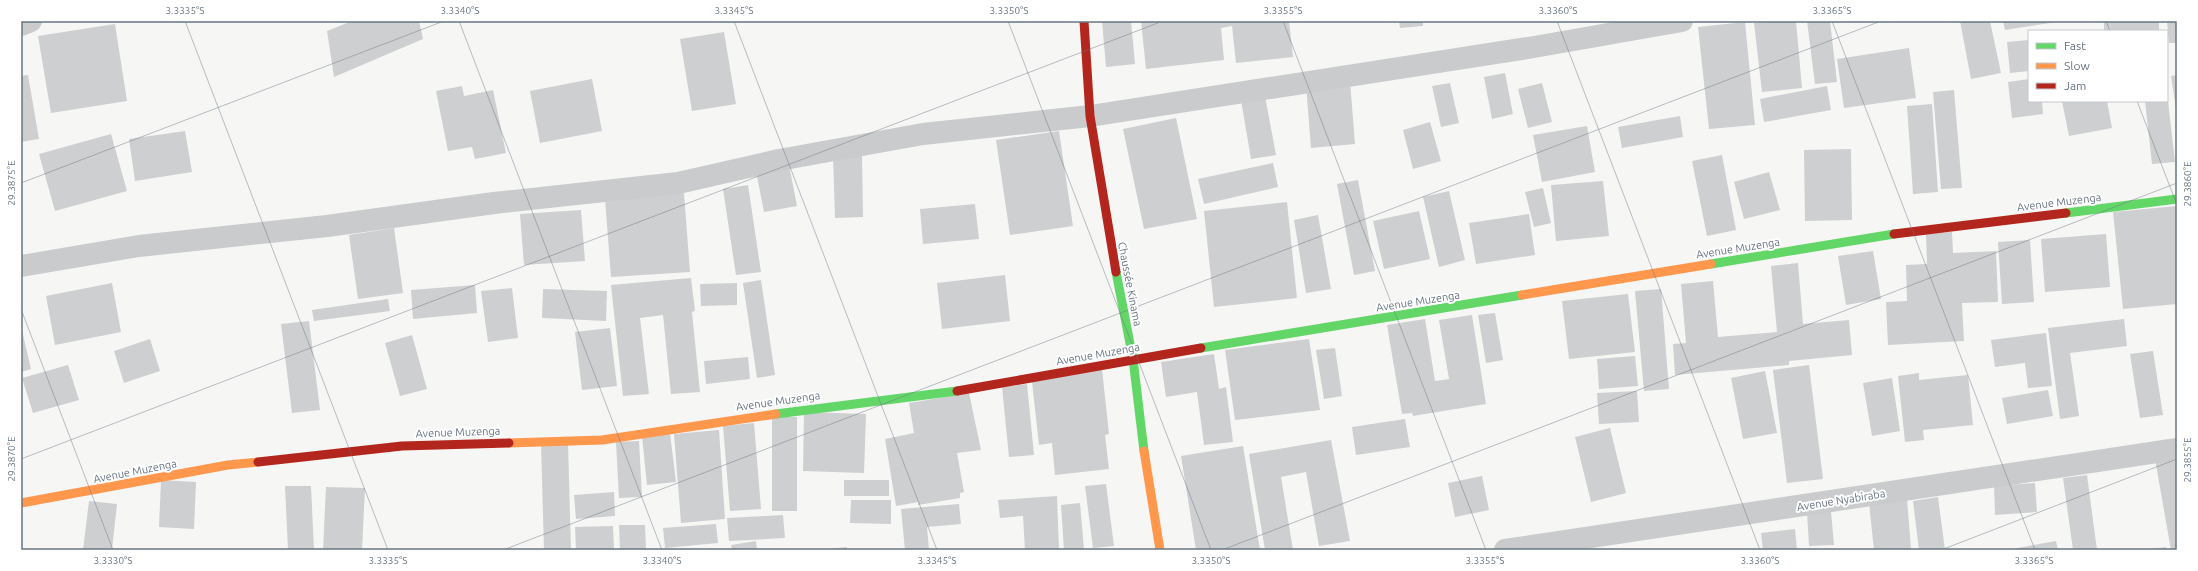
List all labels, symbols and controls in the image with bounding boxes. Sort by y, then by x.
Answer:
text: 3.3335°S [165,5,205,16]
text: 3.3340°S [440,5,480,16]
text: 3.3345°S [714,5,754,16]
text: 3.3350°S [989,5,1029,16]
text: 3.3355°S [1263,5,1303,16]
text: 3.3360°S [1538,5,1578,16]
text: 3.3365°S [1812,5,1852,16]
legend [2028,30,2168,102]
text: Fast [2064,39,2086,52]
text: Slow [2064,59,2090,72]
text: Jam [2064,79,2086,92]
text: 29.3875°E [6,160,17,206]
text: 29.3860°E [2182,161,2193,207]
street label: Avenue Muzenga [2016,191,2102,213]
street label: Avenue Muzenga [1695,235,1781,261]
street label: Chaussée Kinama [1116,241,1144,327]
street label: Avenue Muzenga [1375,288,1461,314]
street label: Avenue Muzenga [1055,341,1141,367]
street label: Avenue Muzenga [735,389,821,413]
street label: Avenue Muzenga [415,425,501,439]
text: 29.3870°E [6,436,17,482]
text: 29.3855°E [2182,437,2193,483]
street label: Avenue Muzenga [92,457,178,485]
street label: Avenue Nyabiraba [1796,487,1886,513]
text: 3.3330°S [93,555,133,566]
text: 3.3335°S [368,555,408,566]
text: 3.3340°S [642,555,682,566]
text: 3.3345°S [917,555,957,566]
text: 3.3350°S [1191,555,1231,566]
text: 3.3355°S [1465,555,1505,566]
text: 3.3360°S [1740,555,1780,566]
text: 3.3365°S [2014,555,2054,566]

